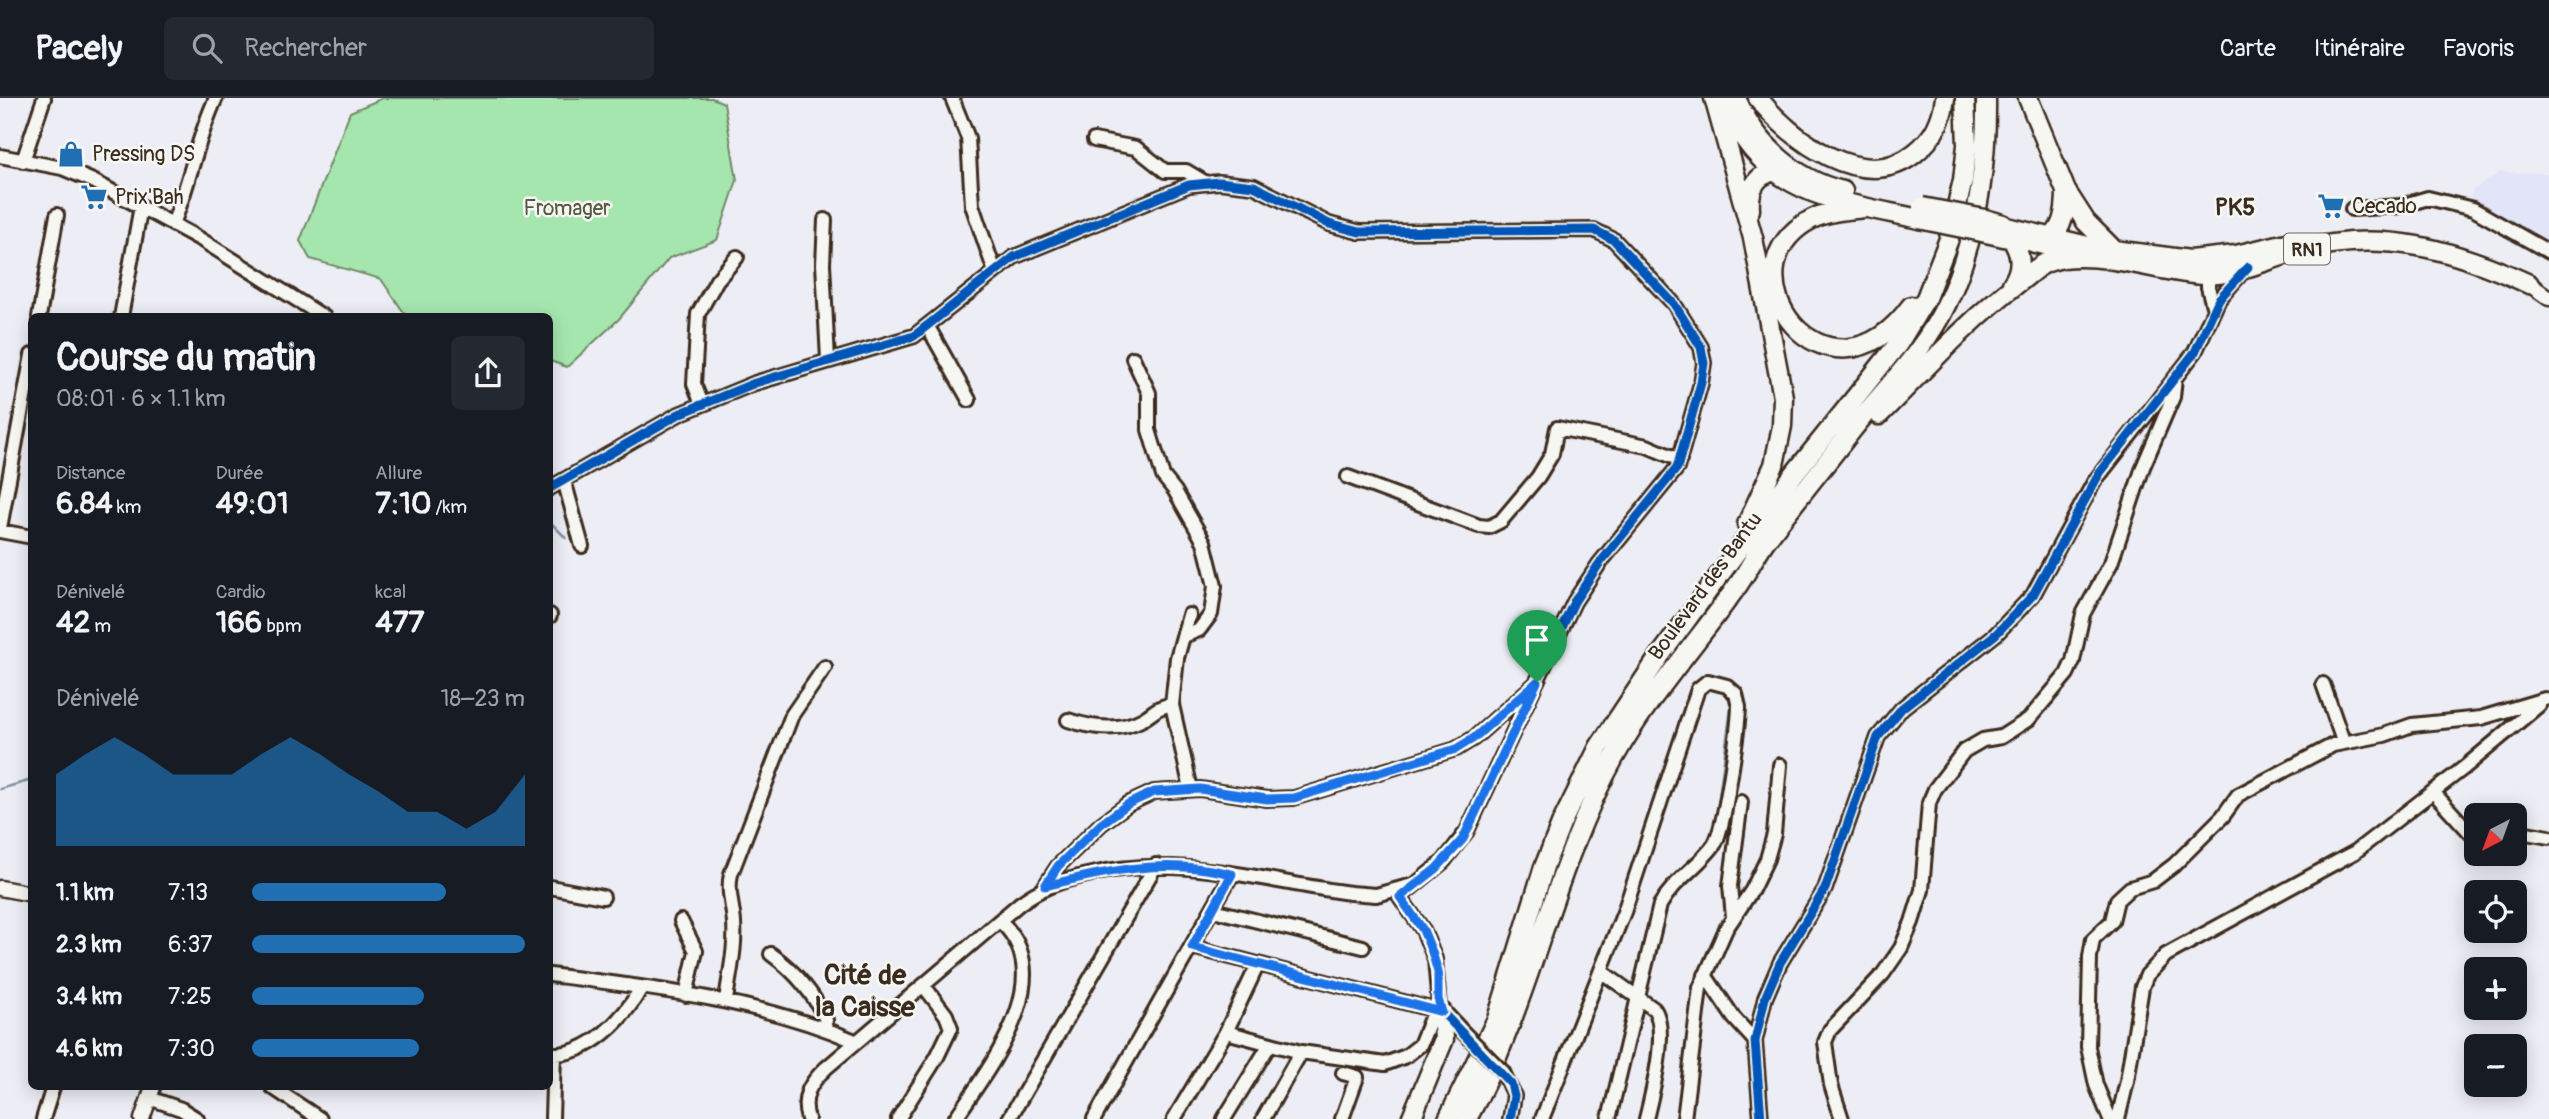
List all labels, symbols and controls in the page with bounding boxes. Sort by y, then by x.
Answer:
search box [164,17,654,80]
text: Pacely [35,28,122,69]
icon: search [188,29,226,67]
text: Rechercher [244,32,367,64]
text: Carte [2220,34,2276,63]
text: Itinéraire [2314,34,2405,63]
text: Favoris [2443,34,2514,63]
shop icon: Pressing DS [56,139,86,169]
place label: Pressing DS [92,141,195,168]
supermarket icon: Prix'Bah [79,182,109,212]
place label: Prix'Bah [115,184,184,211]
supermarket icon: Cecado [2316,191,2346,221]
district label: PK5 [2215,193,2255,222]
place label: Cecado [2352,193,2417,220]
park label: Fromager [523,195,611,222]
road number: RN1 [2284,234,2330,265]
text: Course du matin [56,334,316,382]
button: share [451,336,525,410]
text: 08:01 · 6 × 1.1 km [56,384,226,413]
text: Distance [56,461,125,485]
text: Durée [216,461,263,485]
text: Allure [375,461,422,485]
text: 6.84 [56,485,113,522]
text: 49:01 [216,485,289,522]
text: 7:10 [375,485,431,522]
text: km [113,495,141,519]
text: /km [431,495,467,519]
street label: Boulevard des Bantu [1643,507,1768,666]
text: Dénivelé [56,580,125,604]
text: Cardio [216,580,266,604]
text: kcal [375,580,406,604]
text: 42 [56,604,90,641]
text: 166 [216,604,262,641]
text: 477 [375,604,424,641]
pin [1507,610,1567,682]
text: m [90,614,111,638]
text: bpm [262,614,302,638]
icon: arrive [1518,621,1556,659]
text: Dénivelé [56,684,140,713]
text: 18–23 m [440,684,525,713]
north arrow [2464,803,2527,866]
map controls [2464,803,2527,1097]
text: 1.1 km [56,878,114,907]
text: 7:13 [168,878,208,907]
button: locate [2464,880,2527,943]
text: 2.3 km [56,930,122,959]
text: 6:37 [168,930,213,959]
button: + [2464,957,2527,1020]
district label: Cité de la Caisse [815,958,916,1025]
text: 3.4 km [56,982,122,1011]
text: 7:25 [168,982,212,1011]
text: 4.6 km [56,1034,123,1063]
text: 7:30 [168,1034,215,1063]
button: − [2464,1034,2527,1097]

